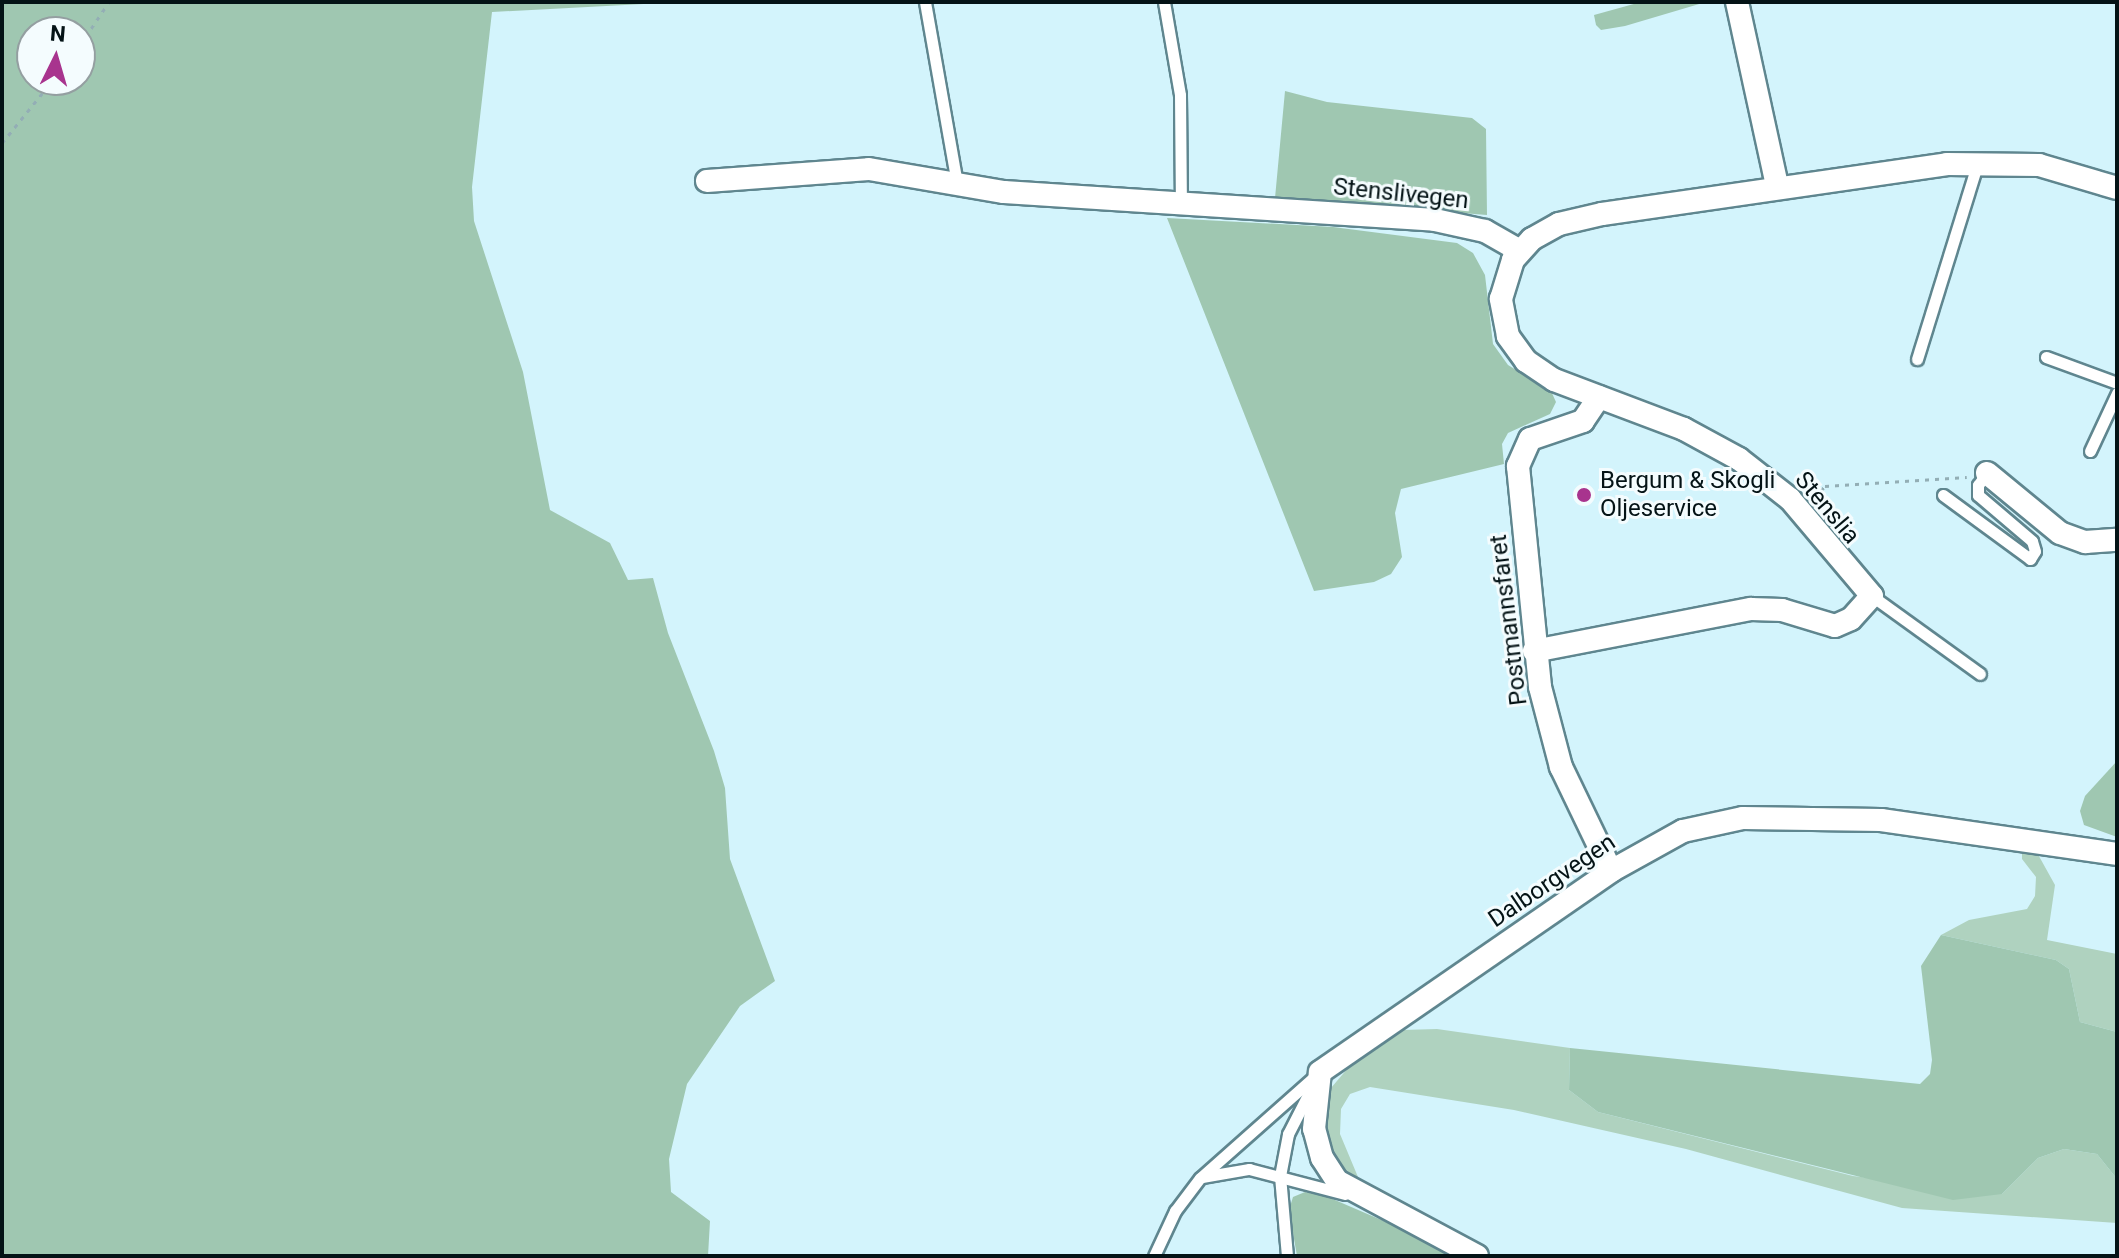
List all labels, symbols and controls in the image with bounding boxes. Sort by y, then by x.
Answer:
north arrow [16,16,96,96]
text: N [49,20,67,47]
street label: Stenslivegen [1332,173,1470,215]
street label: Stenslia [1789,466,1865,550]
place label: Bergum & Skogli Oljeservice [1600,467,1775,523]
marker: Bergum & Skogli Oljeservice [1575,486,1593,504]
street label: Postmannsfaret [1484,533,1534,707]
street label: Dalborgvegen [1483,828,1621,934]

